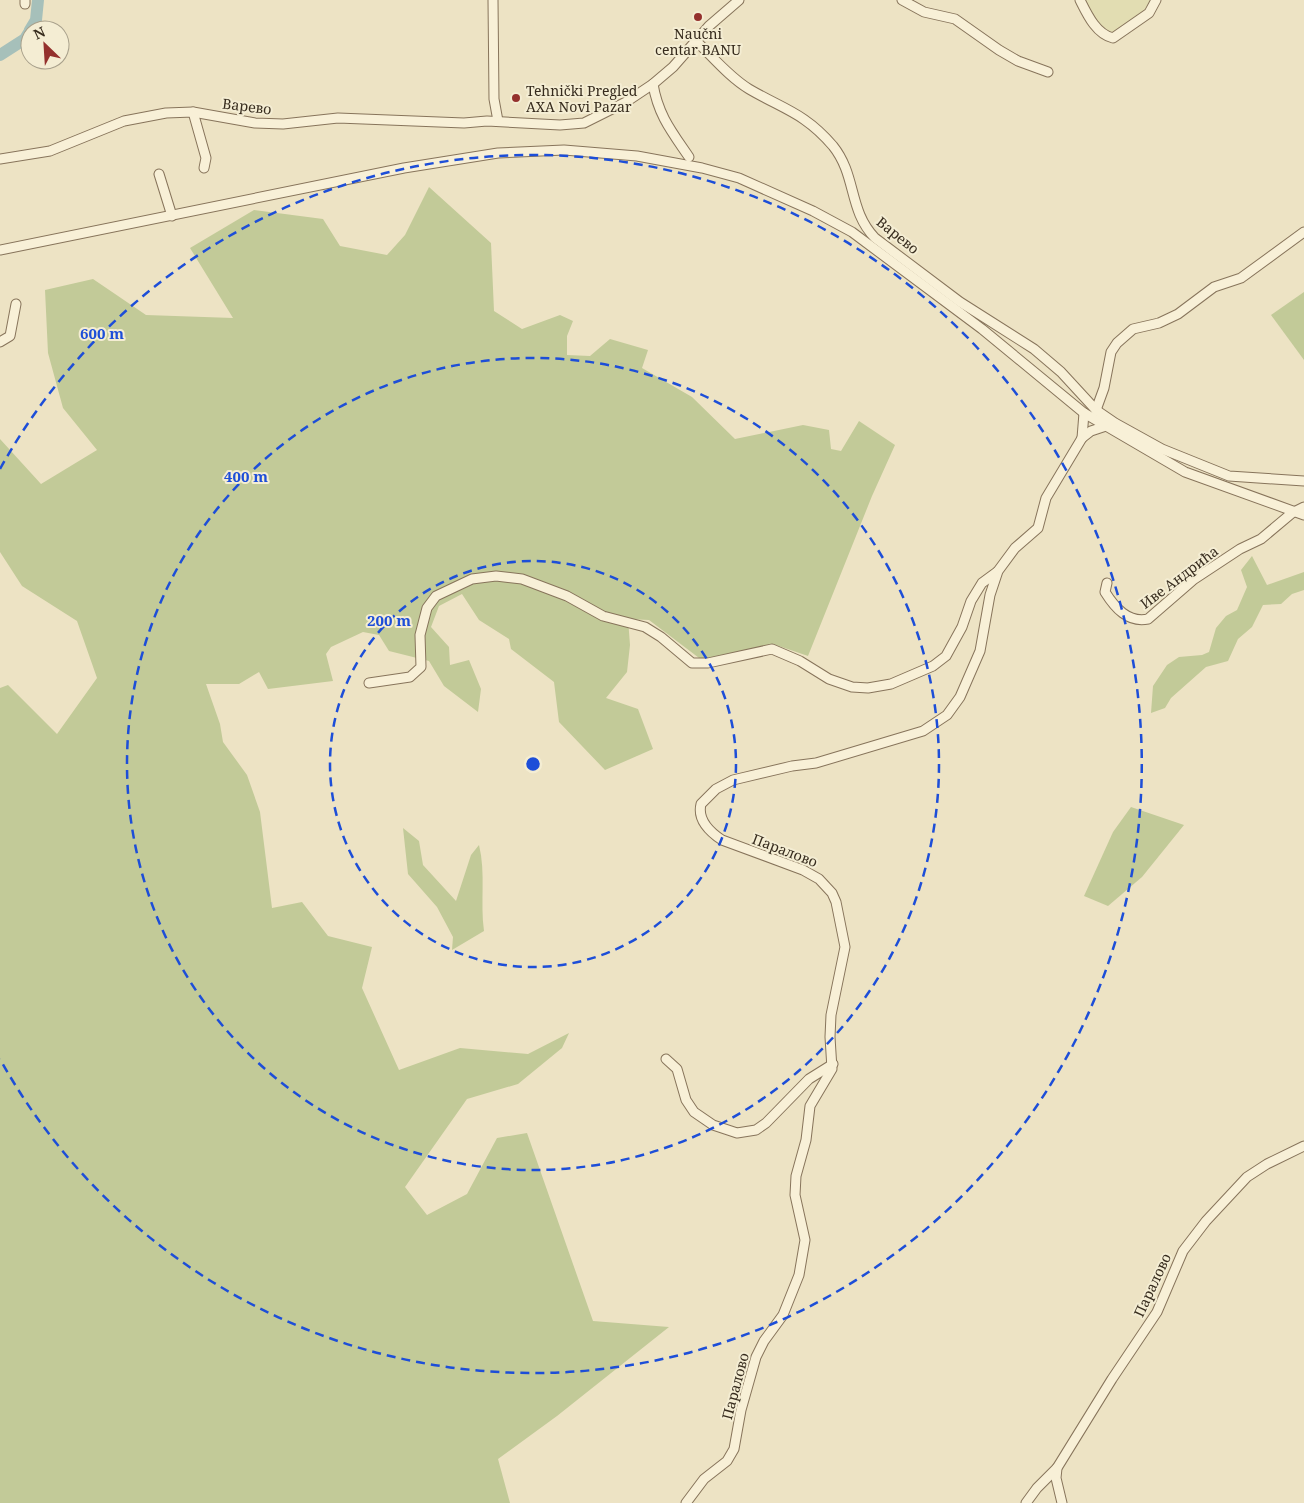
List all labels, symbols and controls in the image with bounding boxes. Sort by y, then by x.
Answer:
marker: Naučni centar BANU [692,11,704,23]
north arrow [20,20,70,70]
text: N [30,22,48,44]
place label: Naučni centar BANU [655,24,741,59]
place label: Tehnički Pregled AXA Novi Pazar [526,81,638,116]
marker: Tehnički Pregled AXA Novi Pazar [510,92,522,104]
street label: Варево [221,94,273,118]
street label: Варево [873,212,923,258]
text: 600 m [80,323,124,343]
text: 400 m [224,466,268,486]
street label: Иве Андрића [1136,541,1222,613]
text: 200 m [367,610,411,630]
centre of rings [524,755,542,773]
street label: Паралово [750,829,820,871]
street label: Паралово [1129,1250,1175,1320]
street label: Паралово [717,1351,753,1421]

